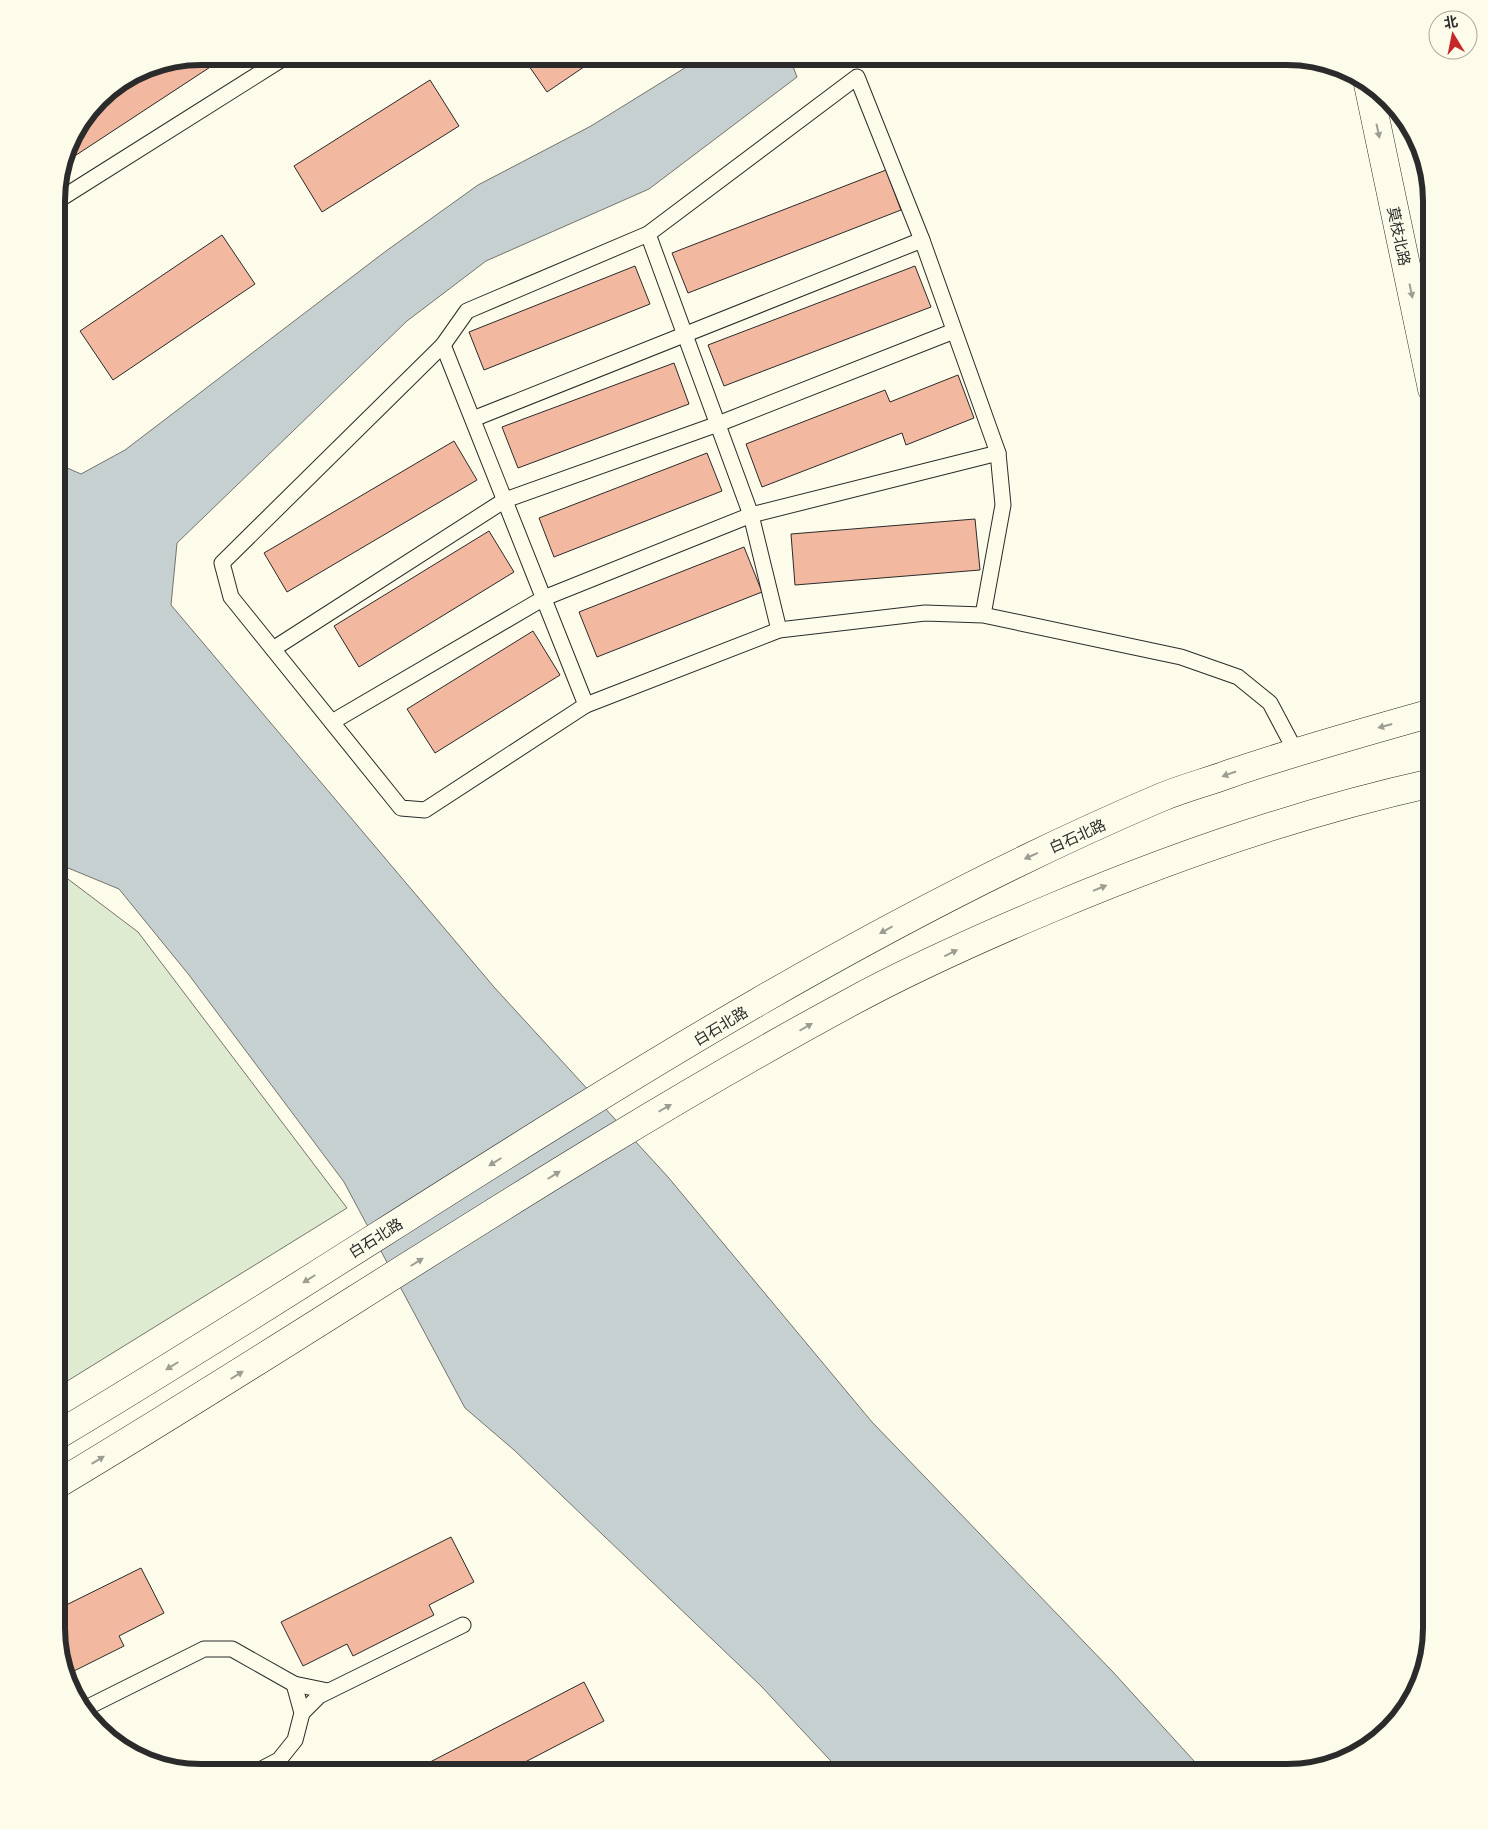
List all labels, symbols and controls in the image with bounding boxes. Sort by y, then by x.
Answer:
north arrow [1428,10,1478,60]
text: 北 [1442,10,1459,32]
one-way arrow [1374,124,1382,139]
street label: 莫枝北路 [1383,204,1417,268]
one-way arrow [1407,283,1415,298]
one-way arrow [1377,722,1392,730]
one-way arrow [1222,771,1237,778]
street label: 白石北路 [1045,812,1109,858]
one-way arrow [1024,853,1038,861]
one-way arrow [1093,884,1108,892]
one-way arrow [879,926,894,934]
one-way arrow [944,949,958,957]
street label: 白石北路 [688,1000,752,1050]
one-way arrow [799,1023,814,1031]
one-way arrow [659,1103,672,1112]
one-way arrow [489,1157,502,1167]
one-way arrow [547,1171,561,1180]
street label: 白石北路 [343,1211,407,1263]
one-way arrow [410,1258,423,1267]
one-way arrow [302,1274,316,1284]
one-way arrow [165,1361,178,1371]
one-way arrow [230,1371,243,1380]
one-way arrow [92,1456,105,1465]

